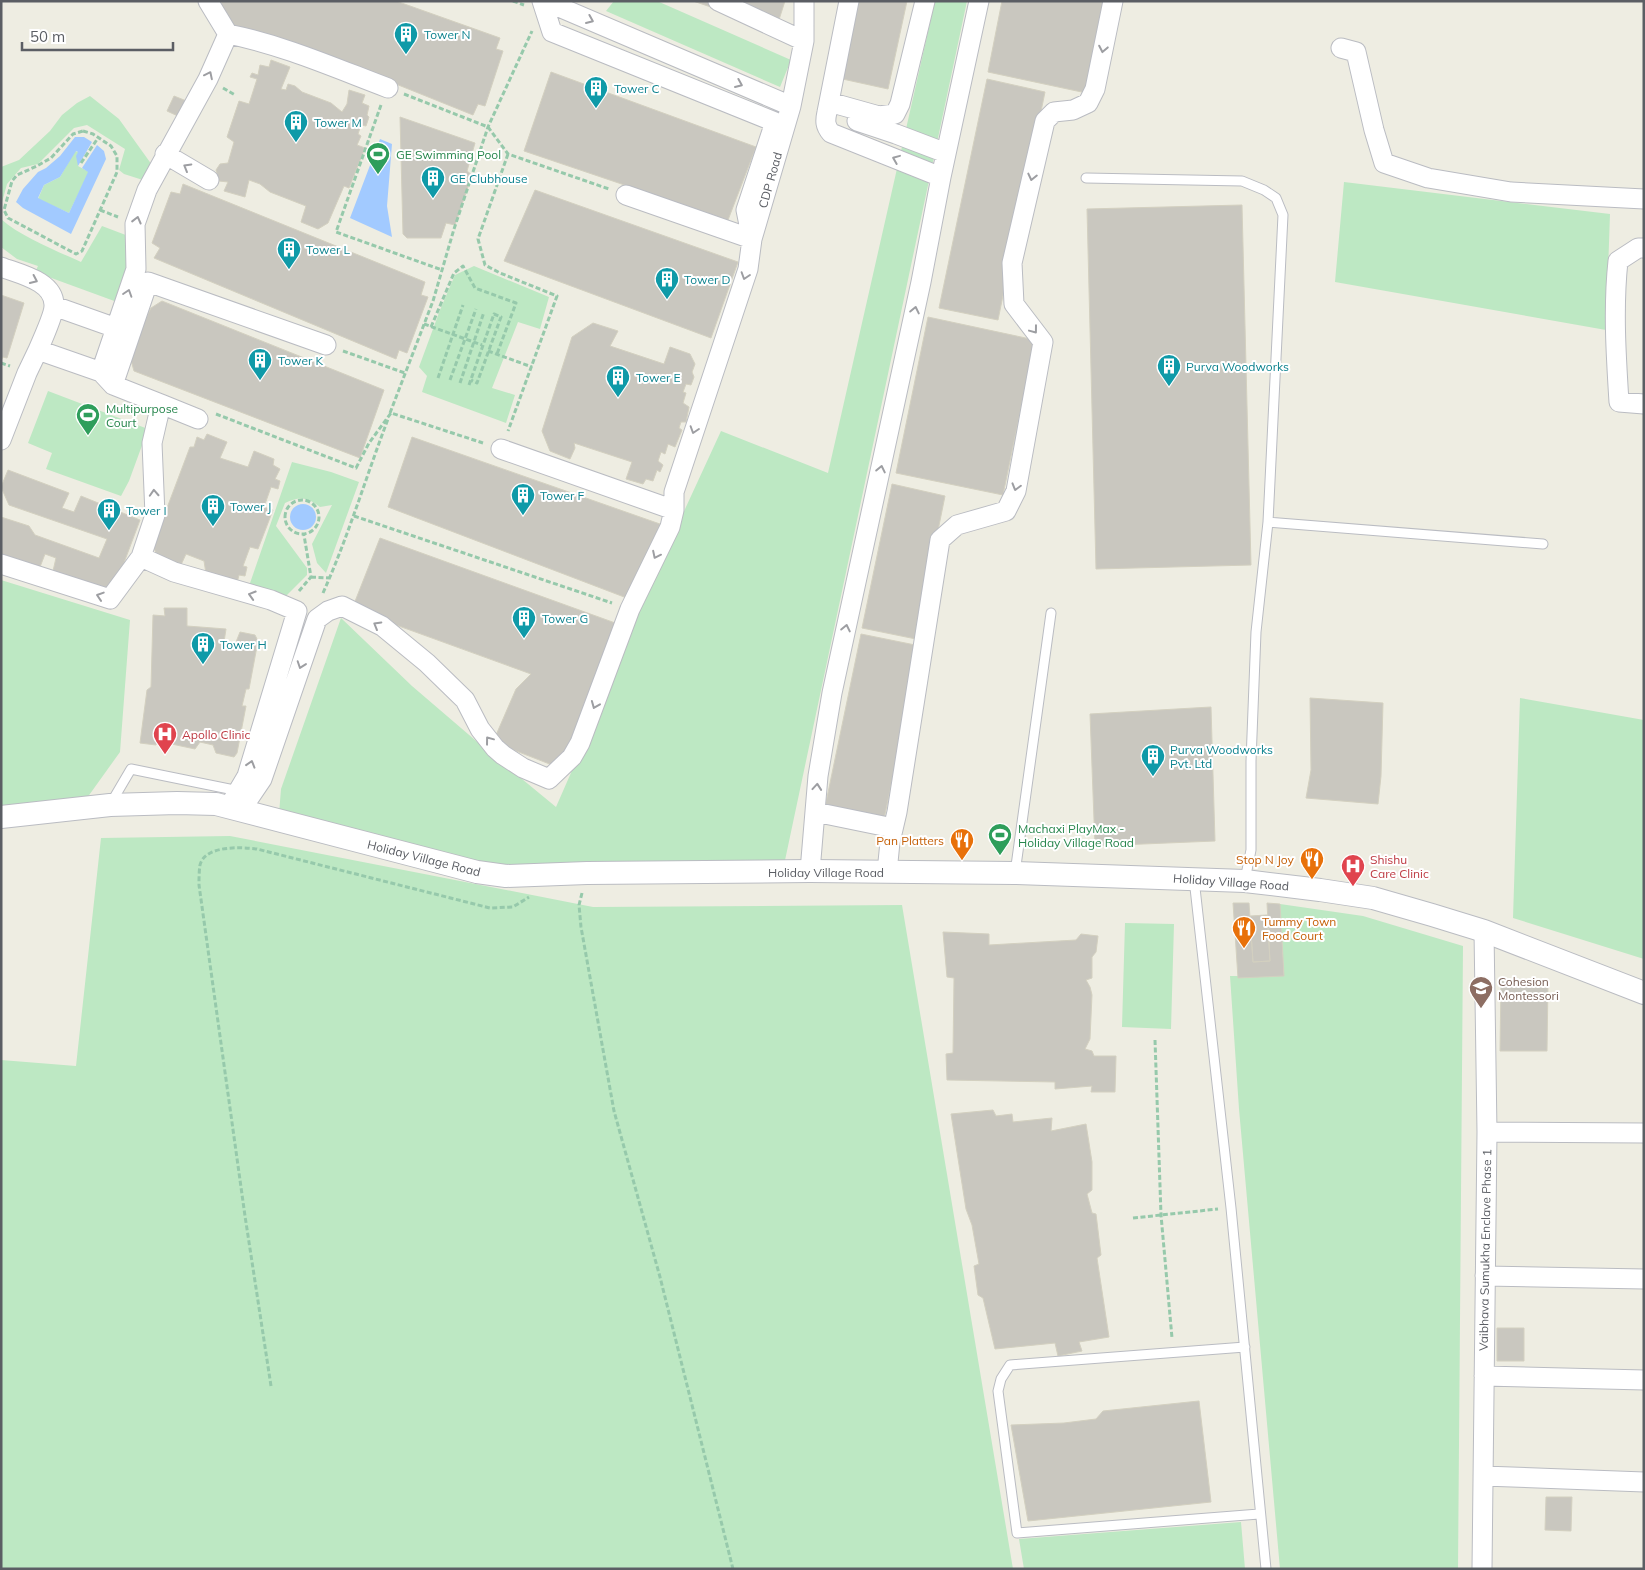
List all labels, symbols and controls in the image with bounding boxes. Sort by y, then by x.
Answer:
one-way arrow [585,14,594,25]
scale bar [22,20,174,52]
building icon: Tower N [393,21,419,55]
text: 50 m [30,27,65,46]
place label: Tower N [424,27,470,42]
one-way arrow [1098,45,1108,53]
one-way arrow [203,72,213,81]
building icon: Tower C [583,75,609,109]
one-way arrow [734,77,743,88]
place label: Tower C [614,81,660,96]
building icon: Tower M [283,109,309,143]
place label: Tower M [314,115,362,130]
sports icon: GE Swimming Pool [365,141,391,175]
place label: GE Swimming Pool [396,147,501,162]
street label: CDP Road [755,150,785,210]
one-way arrow [892,155,901,165]
one-way arrow [184,164,193,174]
building icon: GE Clubhouse [420,165,446,199]
place label: GE Clubhouse [450,171,527,186]
one-way arrow [1027,172,1038,181]
one-way arrow [131,216,142,225]
building icon: Tower L [276,236,302,270]
place label: Tower L [306,242,350,257]
building icon: Tower D [654,266,680,300]
one-way arrow [741,271,751,279]
place label: Tower D [684,272,730,287]
one-way arrow [29,274,38,285]
one-way arrow [122,289,132,298]
one-way arrow [909,306,920,314]
one-way arrow [1028,324,1036,333]
building icon: Tower K [247,347,273,381]
place label: Tower K [278,353,323,368]
building icon: Purva Woodworks [1156,353,1182,387]
place label: Purva Woodworks [1186,359,1289,374]
building icon: Tower E [605,364,631,398]
place label: Tower E [636,370,681,385]
place label: Multipurpose Court [106,401,178,430]
sports icon: Multipurpose Court [75,402,101,436]
one-way arrow [690,425,700,434]
one-way arrow [875,464,886,473]
building icon: Tower F [510,482,536,516]
one-way arrow [1011,483,1022,492]
place label: Tower F [540,488,584,503]
one-way arrow [149,489,160,497]
building icon: Tower J [200,493,226,527]
building icon: Tower I [96,497,122,531]
place label: Tower J [230,499,271,514]
place label: Tower I [126,503,167,518]
one-way arrow [652,550,663,559]
one-way arrow [248,590,256,600]
one-way arrow [96,592,105,602]
building icon: Tower G [511,605,537,639]
place label: Tower G [542,611,588,626]
one-way arrow [374,621,383,631]
one-way arrow [841,623,851,632]
building icon: Tower H [190,631,216,665]
place label: Tower H [220,637,267,652]
one-way arrow [297,660,307,669]
one-way arrow [591,700,601,709]
hospital icon: Apollo Clinic [152,721,178,755]
place label: Apollo Clinic [182,727,250,742]
one-way arrow [486,737,494,746]
place label: Purva Woodworks Pvt. Ltd [1170,742,1273,771]
building icon: Purva Woodworks Pvt. Ltd [1140,743,1166,777]
one-way arrow [245,760,255,769]
one-way arrow [811,783,822,791]
place label: Machaxi PlayMax - Holiday Village Road [1018,821,1134,850]
sports icon: Machaxi PlayMax - Holiday Village Road [987,822,1013,856]
restaurant icon: Pan Platters [949,827,975,861]
place label: Pan Platters [876,833,944,848]
street label: Holiday Village Road [366,837,482,879]
restaurant icon: Stop N Joy [1299,846,1325,880]
place label: Stop N Joy [1236,852,1295,867]
place label: Shishu Care Clinic [1370,852,1429,881]
hospital icon: Shishu Care Clinic [1340,853,1366,887]
street label: Holiday Village Road [768,865,884,880]
street label: Holiday Village Road [1173,870,1289,894]
place label: Tummy Town Food Court [1262,914,1336,943]
restaurant icon: Tummy Town Food Court [1231,915,1257,949]
place label: Cohesion Montessori [1498,974,1559,1003]
school or university icon: Cohesion Montessori [1468,975,1494,1009]
street label: Vaibhava Sumukha Enclave Phase 1 [1476,1149,1494,1351]

